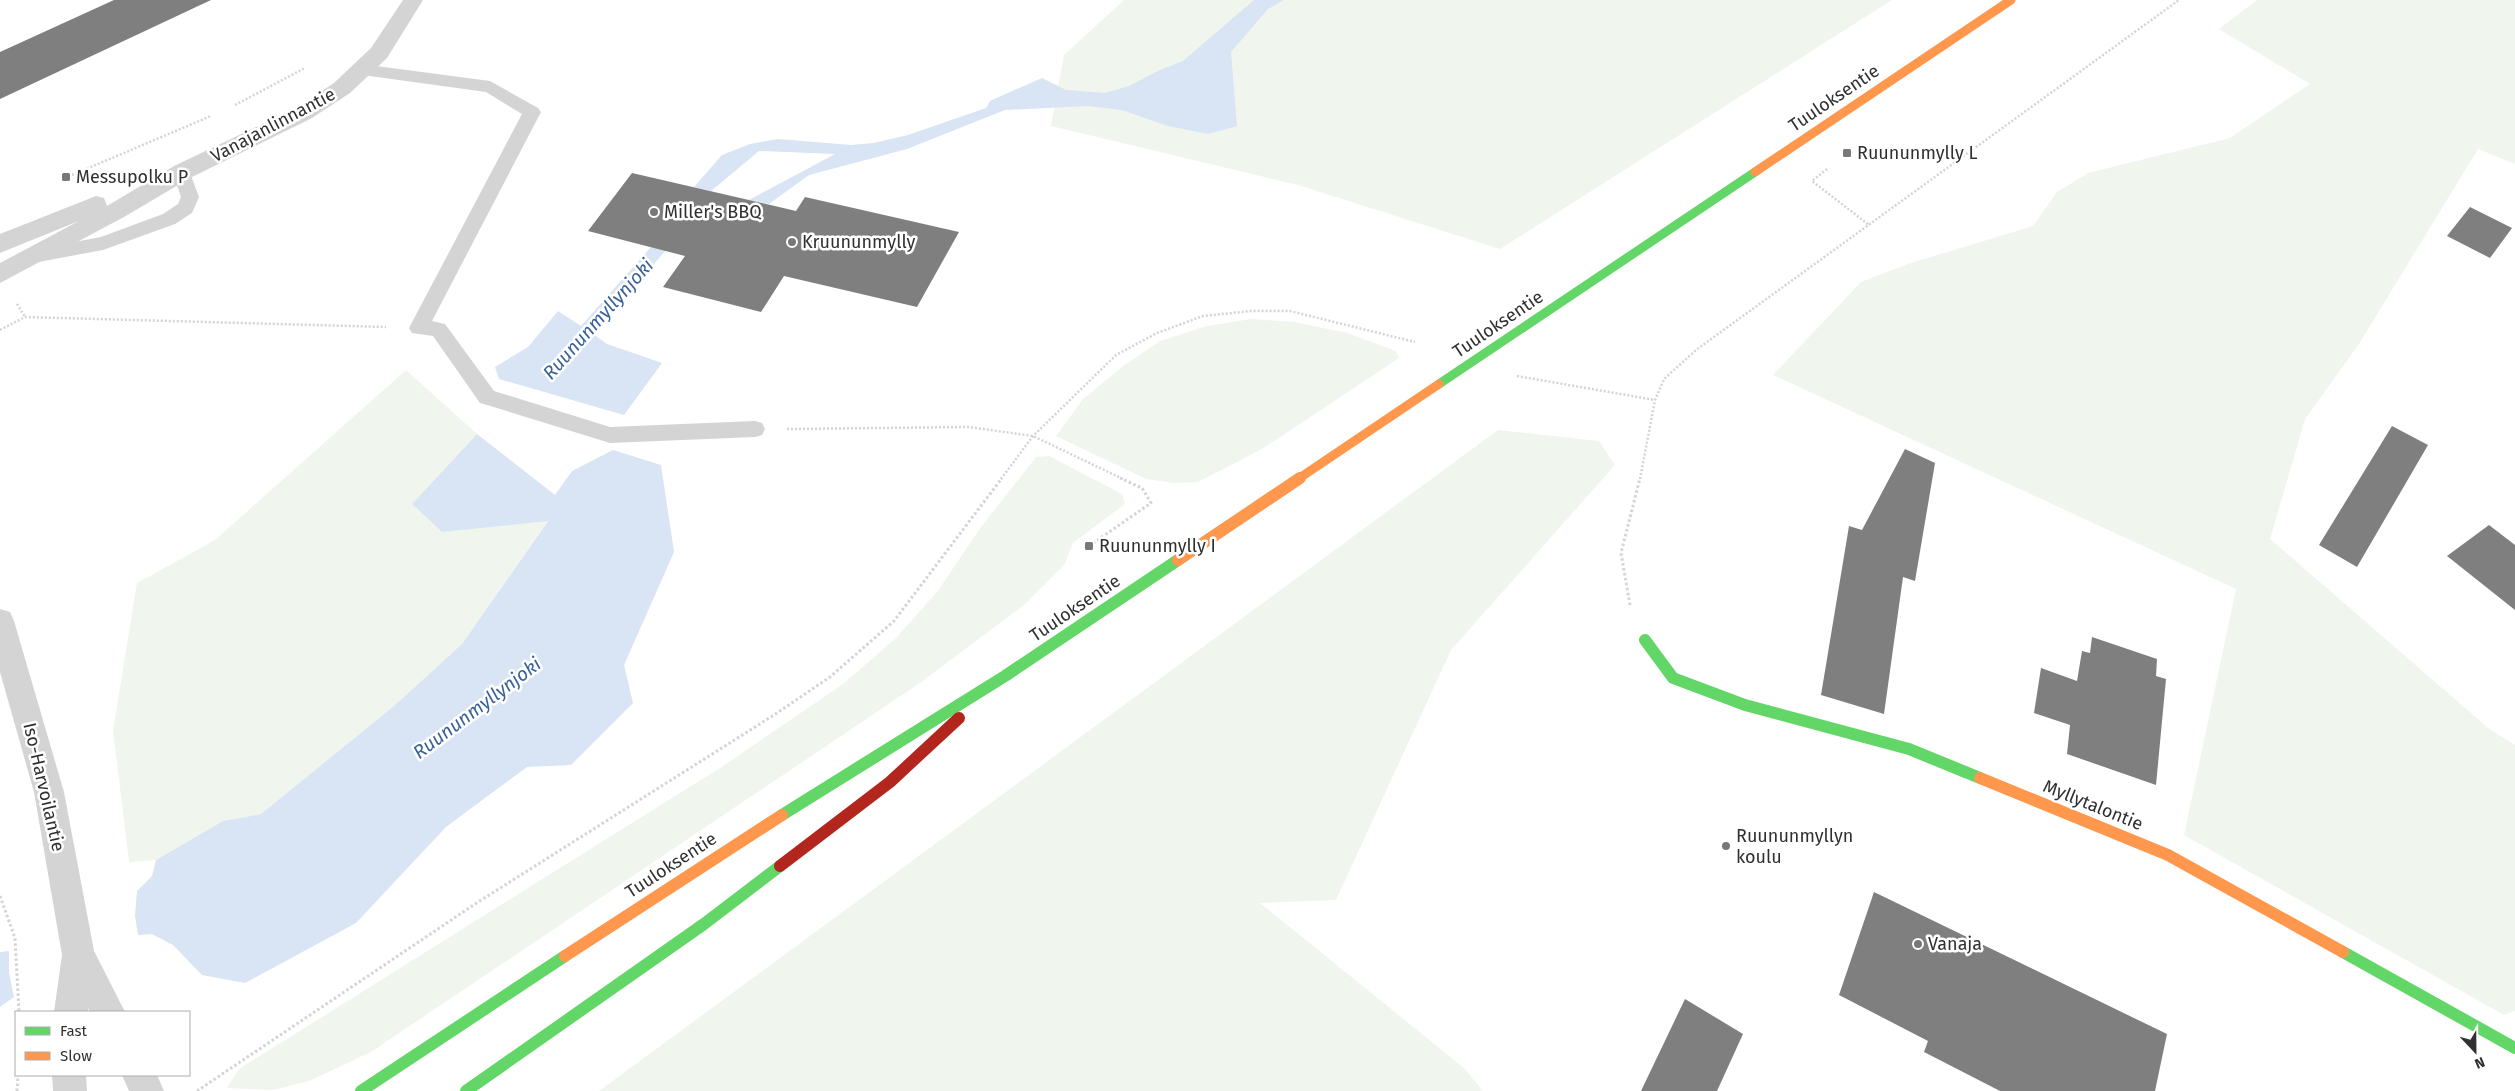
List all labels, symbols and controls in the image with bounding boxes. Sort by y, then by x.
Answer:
street label: Tuuloksentie [1785,60,1883,136]
street label: Vanajanlinnantie [207,83,339,167]
place label: Ruununmylly L [1857,142,1978,164]
marker: Ruununmylly L [1841,147,1853,159]
place label: Messupolku P [76,166,188,188]
marker: Messupolku P [60,171,72,183]
place label: Miller's BBQ [664,201,762,223]
marker: Miller's BBQ [648,206,660,218]
place label: Kruununmylly [802,231,916,253]
marker: Kruununmylly [786,236,798,248]
water label: Ruununmyllynjoki [538,253,659,384]
street label: Tuuloksentie [1449,286,1547,362]
place label: Ruununmylly I [1099,535,1216,557]
marker: Ruununmylly I [1083,540,1095,552]
street label: Tuuloksentie [1026,570,1124,646]
water label: Ruununmyllynjoki [408,652,546,764]
street label: Iso-Harvoilantie [18,720,70,854]
street label: Myllytalontie [2040,775,2146,835]
place label: Ruununmyllyn koulu [1736,825,1853,868]
street label: Tuuloksentie [621,827,721,903]
marker: Ruununmyllyn koulu [1720,840,1732,852]
place label: Vanaja [1928,933,1982,955]
marker: Vanaja [1912,938,1924,950]
legend [15,1011,190,1076]
text: Fast [60,1022,87,1040]
north arrow [2450,1026,2500,1076]
text: Slow [60,1047,92,1065]
text: N [2472,1053,2487,1072]

